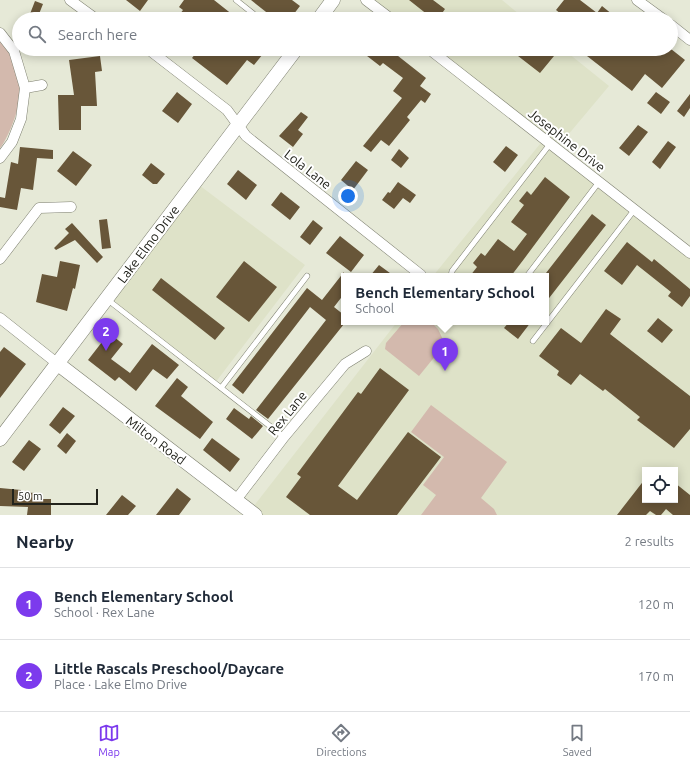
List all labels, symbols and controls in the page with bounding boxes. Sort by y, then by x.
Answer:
search box [12,12,678,56]
icon: search [26,23,48,45]
text: Search here [58,26,137,43]
street label: Josephine Drive [526,106,608,174]
street label: Lola Lane [282,146,334,192]
your location [338,186,358,206]
street label: Lake Elmo Drive [114,203,182,285]
popup [341,273,549,325]
text: Bench Elementary School [355,284,535,301]
text: School [355,301,394,315]
pin: 2 [93,318,119,351]
pin: 1 [432,338,458,371]
street label: Rex Lane [265,388,309,438]
street label: Milton Road [123,413,189,467]
map controls [642,467,678,503]
button: locate [642,467,678,503]
scale bar [12,487,98,506]
text: 50 m [18,490,42,502]
text: Nearby [16,532,74,551]
text: 2 results [624,534,674,548]
text: Bench Elementary School [54,588,233,605]
text: 1 [25,597,33,611]
text: 120 m [638,597,674,611]
text: School · Rex Lane [54,605,155,619]
text: Little Rascals Preschool/Daycare [54,660,284,677]
text: 2 [25,669,33,683]
text: 170 m [638,669,674,683]
text: Place · Lake Elmo Drive [54,677,187,691]
tab: Map [98,722,120,758]
tab: Directions [316,722,366,758]
tab: Saved [563,722,592,758]

